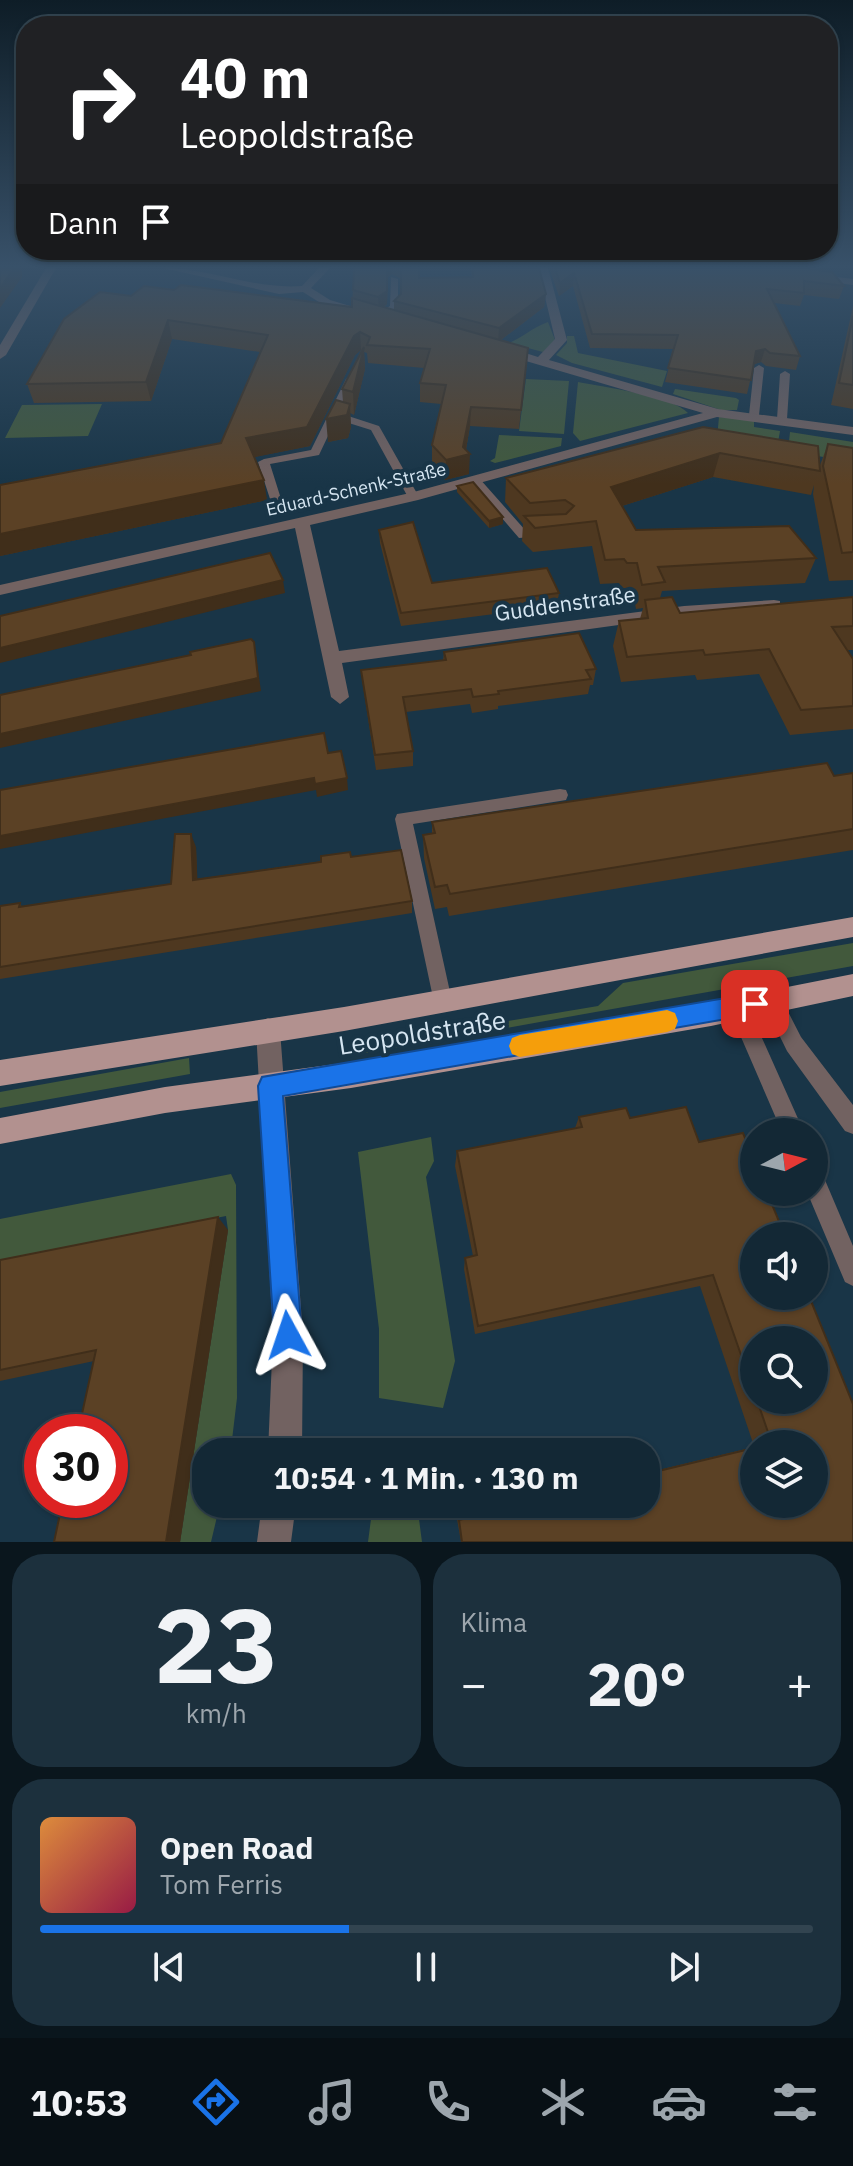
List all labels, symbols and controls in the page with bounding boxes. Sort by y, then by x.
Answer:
text: 40 m [180,41,310,113]
icon: right [48,48,152,152]
text: Leopoldstraße [180,111,414,158]
icon: arrive [134,200,178,244]
text: Dann [48,203,118,242]
street label: Eduard-Schenk-Straße [264,457,448,521]
street label: Guddenstraße [493,579,637,627]
pin [721,970,789,1038]
icon: arrive [733,982,777,1026]
street label: Leopoldstraße [336,1002,508,1062]
north arrow [740,1118,828,1206]
map controls [740,1118,828,1518]
button: sound [740,1222,828,1310]
position arrow [246,1293,330,1377]
button: search [740,1326,828,1414]
speed limit sign: 30 [24,1414,128,1518]
button: layers [740,1430,828,1518]
text: 10:54 · 1 Min. · 130 m [273,1458,579,1497]
text: 23 [154,1576,279,1712]
text: Klima [461,1605,527,1639]
text: 20° [587,1644,687,1723]
text: − [461,1655,487,1712]
text: + [787,1655,813,1712]
text: km/h [186,1696,247,1730]
text: Open Road [160,1828,313,1867]
text: Tom Ferris [160,1867,283,1901]
icon: previous [147,1945,191,1989]
icon: pause [404,1945,448,1989]
icon: next [662,1945,706,1989]
icon: directions [188,2074,244,2130]
icon: music [304,2074,360,2130]
icon: phone [420,2074,476,2130]
icon: climate [535,2074,591,2130]
icon: car [651,2074,707,2130]
icon: filters [767,2074,823,2130]
text: 10:53 [30,2079,128,2126]

